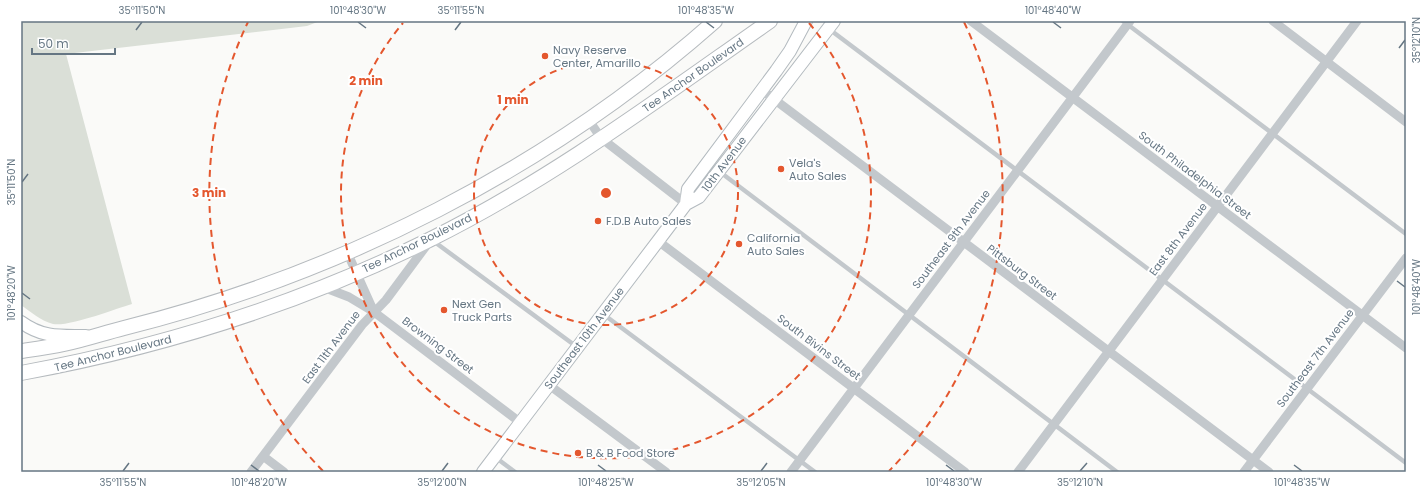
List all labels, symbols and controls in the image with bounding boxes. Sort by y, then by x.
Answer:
text: 35°11'50"N [119,3,165,18]
text: 101°48'30"W [330,3,386,18]
text: 35°11'55"N [438,3,484,18]
text: 101°48'35"W [678,3,734,18]
text: 101°48'40"W [1025,3,1081,18]
text: 35°12'10"N [1409,17,1424,63]
scale bar [32,30,115,56]
street label: Tee Anchor Boulevard [639,34,747,116]
text: 50 m [38,35,69,52]
place label: Navy Reserve Center, Amarillo [553,42,641,71]
marker: Navy Reserve Center, Amarillo [540,51,550,61]
text: 2 min [349,72,383,89]
text: 1 min [497,91,529,108]
street label: South Philadelphia Street [1135,127,1255,223]
street label: 10th Avenue [698,133,750,195]
place label: Vela's Auto Sales [789,155,847,184]
text: 35°11'50"N [4,159,19,205]
marker: Vela's Auto Sales [776,164,786,174]
text: 3 min [192,184,226,201]
centre of rings [599,186,613,200]
street label: Southeast 9th Avenue [908,186,994,292]
street label: East 8th Avenue [1145,199,1211,279]
street label: Tee Anchor Boulevard [359,209,475,277]
place label: F.D.B Auto Sales [606,213,691,229]
marker: F.D.B Auto Sales [593,216,603,226]
place label: California Auto Sales [747,230,805,259]
marker: California Auto Sales [734,239,744,249]
street label: Pittsburg Street [984,240,1060,304]
text: 101°48'40"W [1409,259,1424,315]
text: 101°48'20"W [4,265,19,321]
street label: Southeast 10th Avenue [540,283,628,392]
place label: Next Gen Truck Parts [452,296,512,325]
marker: Next Gen Truck Parts [439,305,449,315]
street label: Southeast 7th Avenue [1273,305,1358,411]
street label: East 11th Avenue [298,307,364,387]
street label: South Bivins Street [774,310,864,384]
street label: Browning Street [399,313,477,377]
street label: Tee Anchor Boulevard [53,331,173,375]
place label: B & B Food Store [586,445,675,461]
marker: B & B Food Store [573,448,583,458]
text: 35°11'55"N [100,475,146,490]
text: 101°48'20"W [231,475,287,490]
text: 35°12'00"N [417,475,467,490]
text: 101°48'25"W [578,475,634,490]
text: 35°12'05"N [736,475,786,490]
text: 101°48'30"W [926,475,982,490]
text: 35°12'10"N [1057,475,1103,490]
text: 101°48'35"W [1274,475,1330,490]

